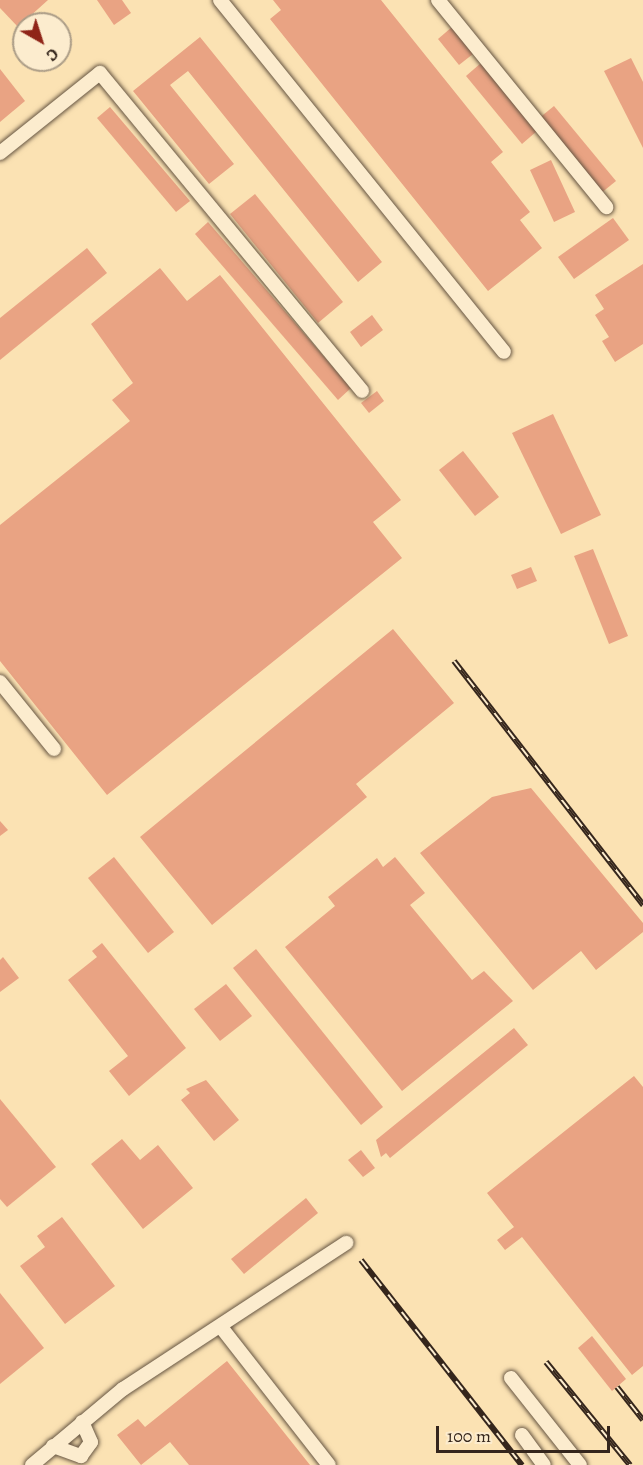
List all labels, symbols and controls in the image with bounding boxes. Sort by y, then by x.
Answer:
north arrow [12,12,72,72]
text: С [41,43,63,66]
scale bar [439,1414,613,1452]
text: 100 m [447,1424,491,1448]

